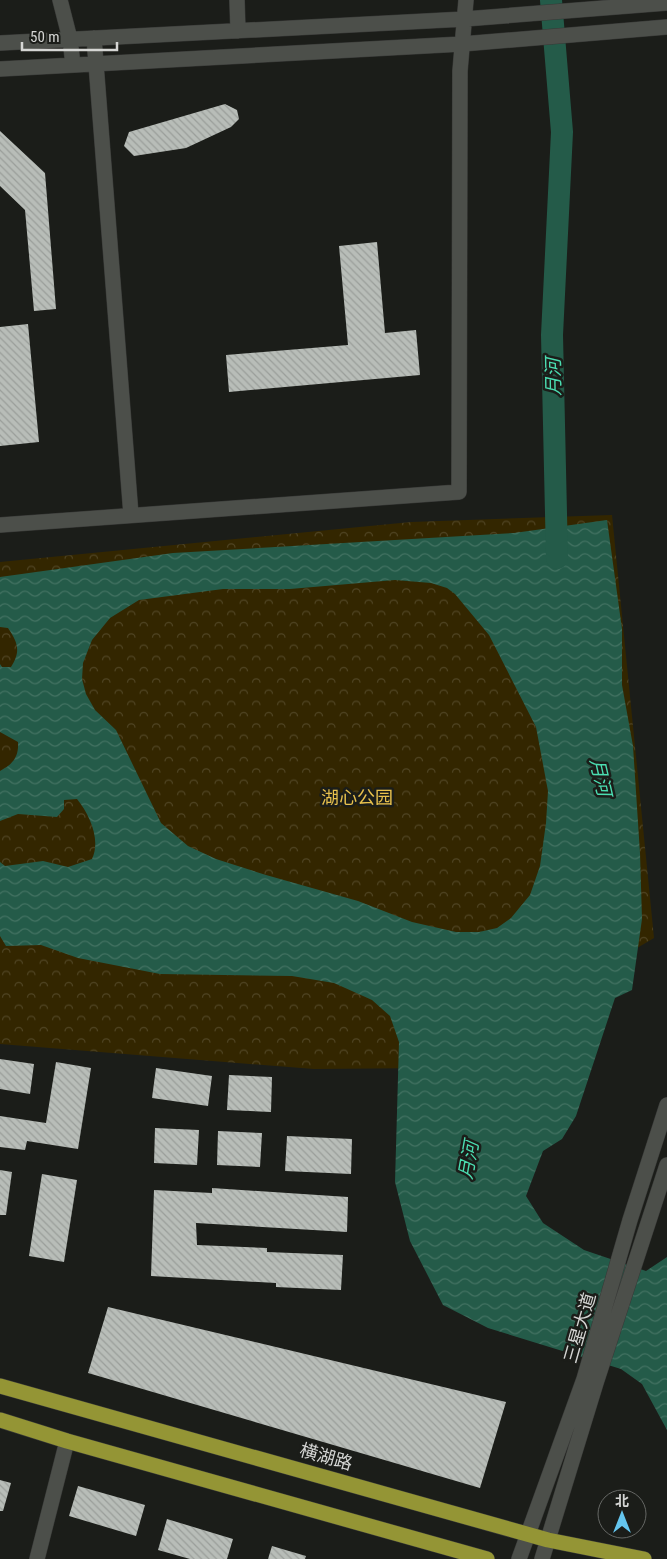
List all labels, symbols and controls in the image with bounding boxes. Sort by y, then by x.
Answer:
scale bar [22,20,118,52]
text: 50 m [30,28,60,46]
water label: 月河 [542,354,565,396]
water label: 月河 [585,756,617,802]
park label: 湖心公园 [321,787,393,808]
water label: 月河 [454,1135,484,1181]
street label: 三星大道 [560,1290,600,1365]
street label: 横湖路 [297,1439,355,1474]
north arrow [597,1489,647,1539]
text: 北 [615,1493,629,1509]

